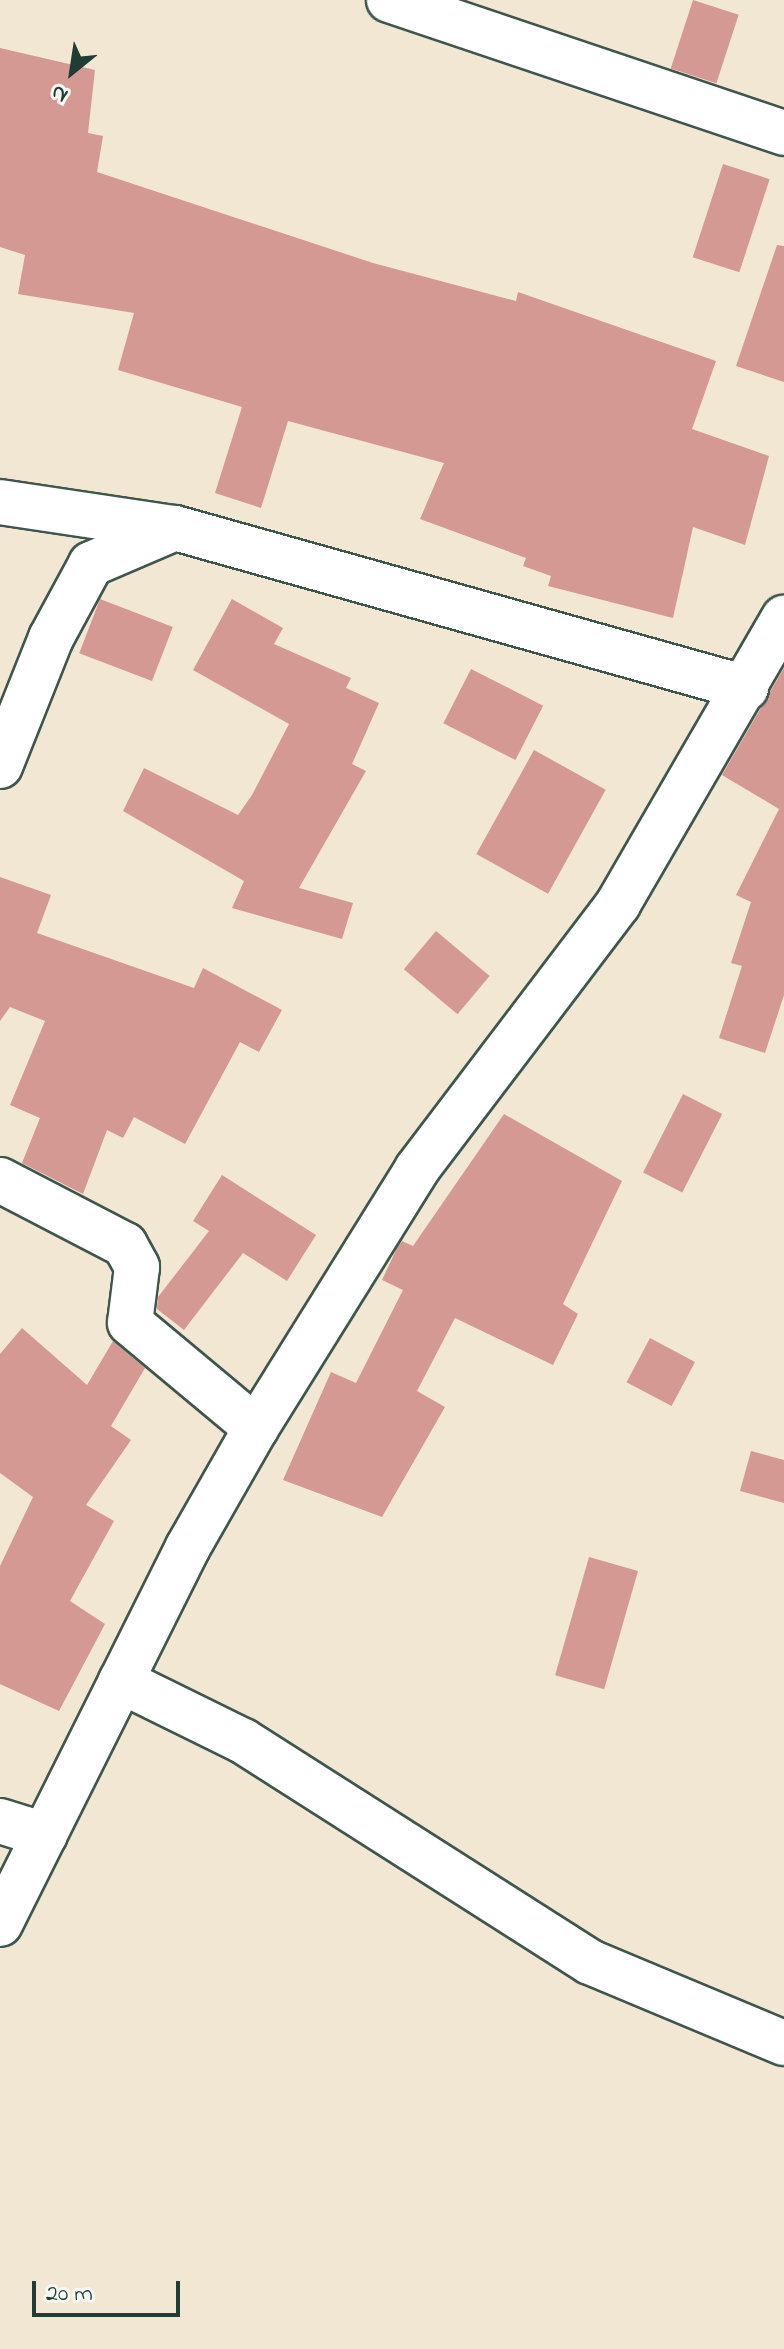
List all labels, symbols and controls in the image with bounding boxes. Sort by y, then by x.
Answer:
north arrow [32,32,112,112]
text: N [46,75,74,110]
scale bar [36,2265,184,2315]
text: 20 m [46,2277,93,2312]

